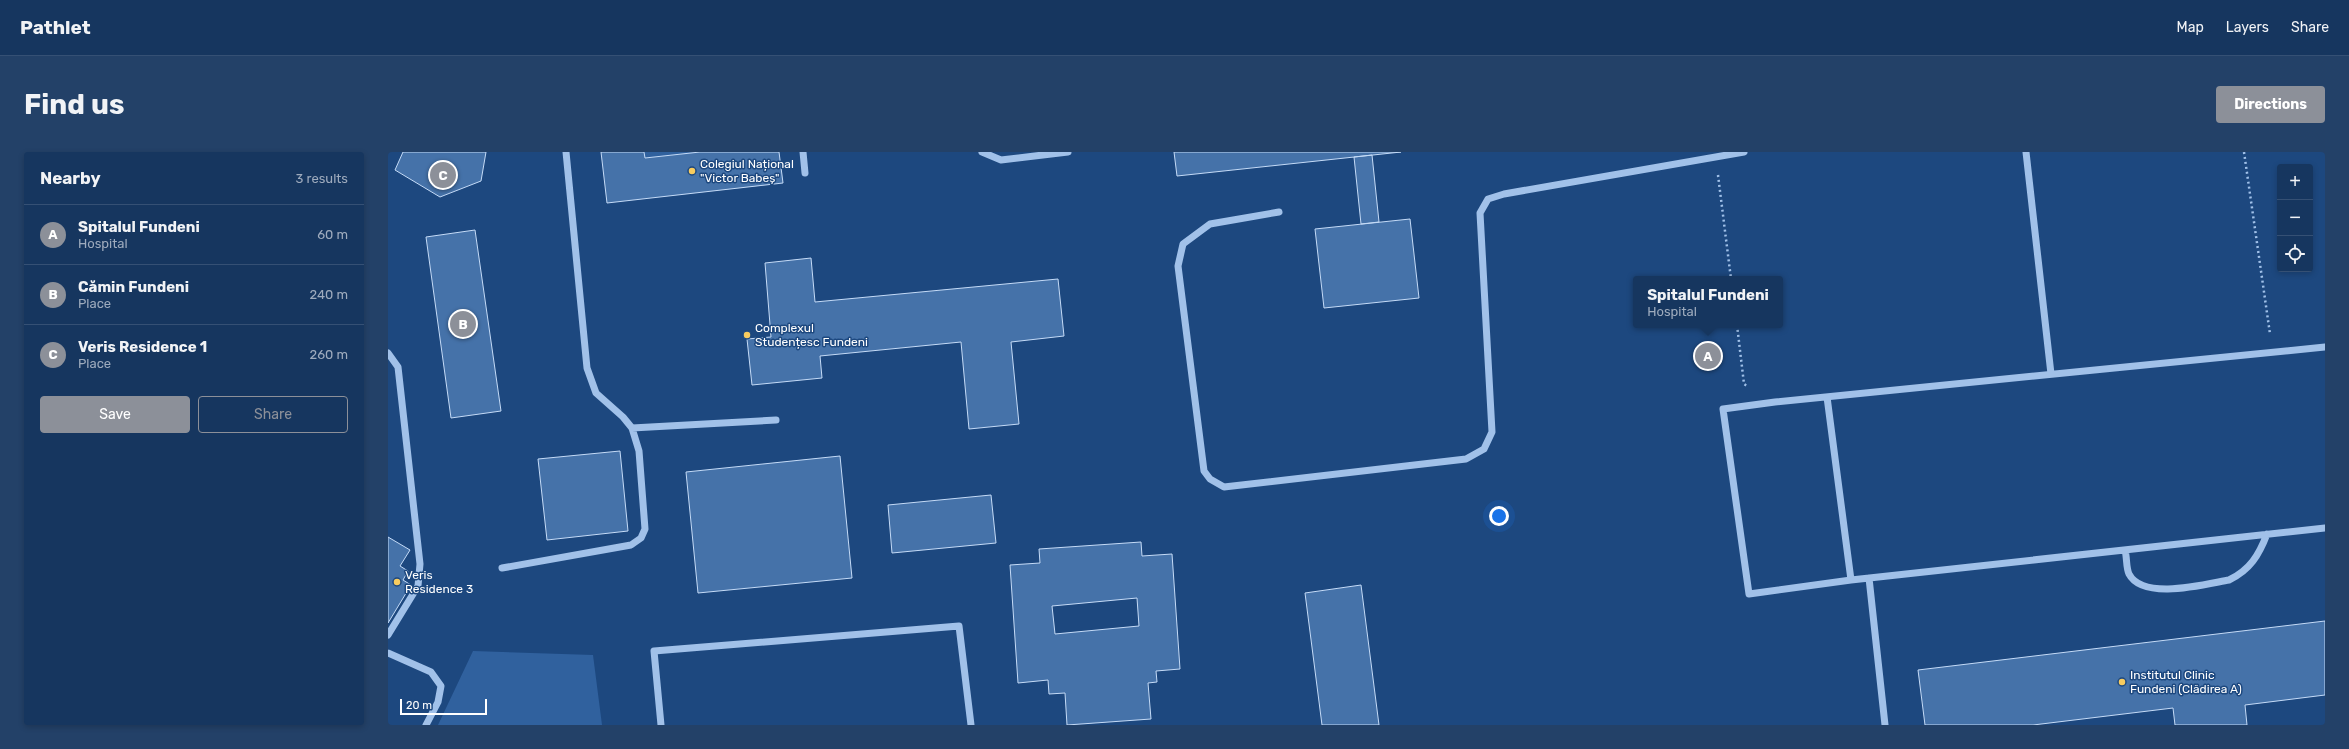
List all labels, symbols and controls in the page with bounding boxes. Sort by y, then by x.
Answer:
text: Pathlet [20,16,91,39]
text: Map [2177,19,2204,36]
text: Layers [2226,19,2269,36]
text: Share [2291,19,2329,36]
button: Directions [2216,86,2325,123]
text: Find us [24,88,124,121]
place label: Colegiul Național "Victor Babeș" [700,157,794,185]
pin: C [430,160,456,190]
map controls [2277,164,2313,272]
button: + [2277,164,2313,200]
marker: Colegiul Național "Victor Babeș" [687,166,697,176]
text: Nearby [40,168,101,188]
text: 3 results [296,171,348,186]
button: − [2277,200,2313,236]
text: Spitalul Fundeni [78,218,200,236]
text: A [48,227,58,242]
text: 60 m [317,227,348,242]
text: Hospital [78,236,128,251]
button: locate [2277,236,2313,272]
popup [1633,276,1783,328]
text: Cămin Fundeni [78,278,189,296]
text: Spitalul Fundeni [1647,286,1769,304]
text: B [48,287,58,302]
text: 240 m [309,287,348,302]
text: Place [78,296,111,311]
text: Hospital [1647,304,1697,319]
pin: B [450,309,476,339]
place label: Complexul Studențesc Fundeni [755,321,868,349]
marker: Complexul Studențesc Fundeni [742,330,752,340]
text: Veris Residence 1 [78,338,207,356]
pin: A [1695,341,1721,371]
text: C [48,347,58,362]
text: 260 m [310,347,348,362]
text: Place [78,356,111,371]
button: Save [40,396,190,433]
button: Share [198,396,348,433]
your location [1489,506,1509,526]
place label: Veris Residence 3 [405,568,473,596]
marker: Veris Residence 3 [392,577,402,587]
place label: Institutul Clinic Fundeni (Clădirea A) [2130,668,2242,696]
marker: Institutul Clinic Fundeni (Clădirea A) [2117,677,2127,687]
scale bar [400,697,487,716]
text: 20 m [406,699,432,712]

